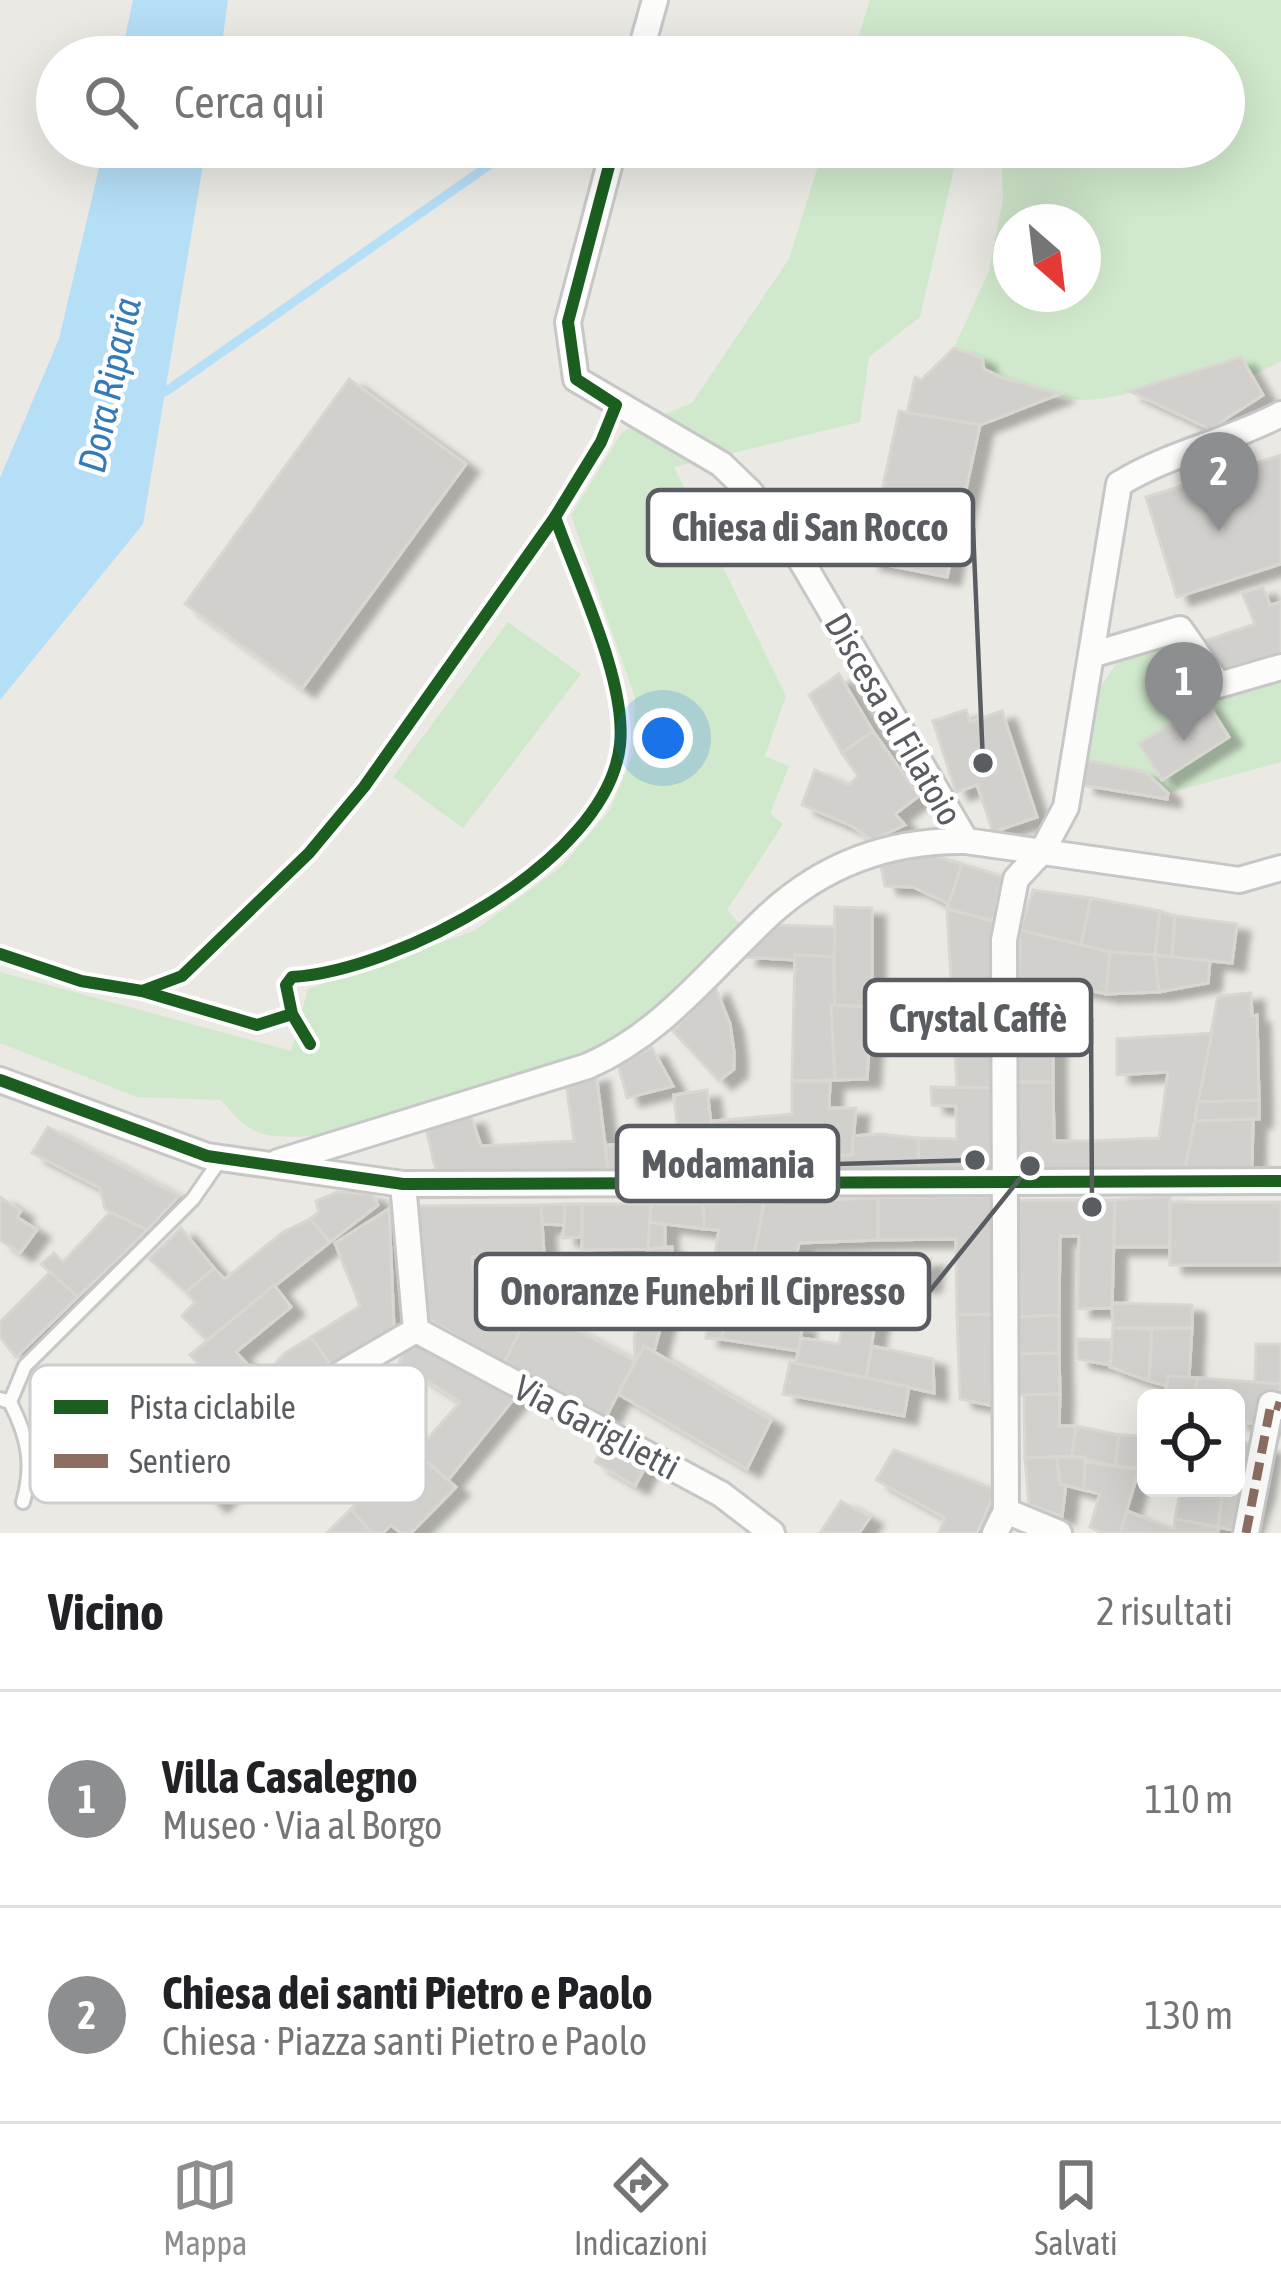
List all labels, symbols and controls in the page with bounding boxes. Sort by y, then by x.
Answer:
search box [36,36,1245,168]
icon: search [78,69,144,135]
text: Cerca qui [174,76,325,128]
north arrow [993,204,1101,312]
water label: Dora Riparia [69,294,149,476]
pin: 2 [1180,432,1258,531]
callout: Chiesa di San Rocco [648,490,973,565]
text: Chiesa di San Rocco [672,505,948,549]
street label: Discesa al Filatoio [816,606,972,832]
pin: 1 [1145,642,1223,741]
your location [633,708,693,768]
callout: Crystal Caffè [865,980,1091,1055]
text: Crystal Caffè [889,996,1067,1040]
callout: Modamania [617,1126,838,1201]
text: Modamania [641,1142,815,1186]
callout: Onoranze Funebri Il Cipresso [476,1254,929,1329]
text: Onoranze Funebri Il Cipresso [500,1269,906,1313]
legend [30,1365,426,1503]
street label: Via Gariglietti [507,1366,687,1488]
text: Pista ciclabile [129,1388,296,1426]
map controls [1137,1389,1245,1497]
button: locate [1137,1389,1245,1497]
text: Sentiero [129,1442,231,1480]
text: Vicino [48,1582,164,1641]
text: 2 risultati [1096,1589,1233,1633]
text: Villa Casalegno [162,1751,418,1803]
text: 1 [78,1777,96,1821]
text: 110 m [1145,1777,1233,1821]
text: Museo · Via al Borgo [162,1803,442,1847]
text: Chiesa dei santi Pietro e Paolo [162,1967,653,2019]
text: 2 [78,1993,96,2037]
text: 130 m [1145,1993,1233,2037]
text: Chiesa · Piazza santi Pietro e Paolo [162,2019,647,2063]
tab: Mappa [163,2152,247,2262]
tab: Indicazioni [574,2152,708,2262]
tab: Salvati [1034,2152,1118,2262]

